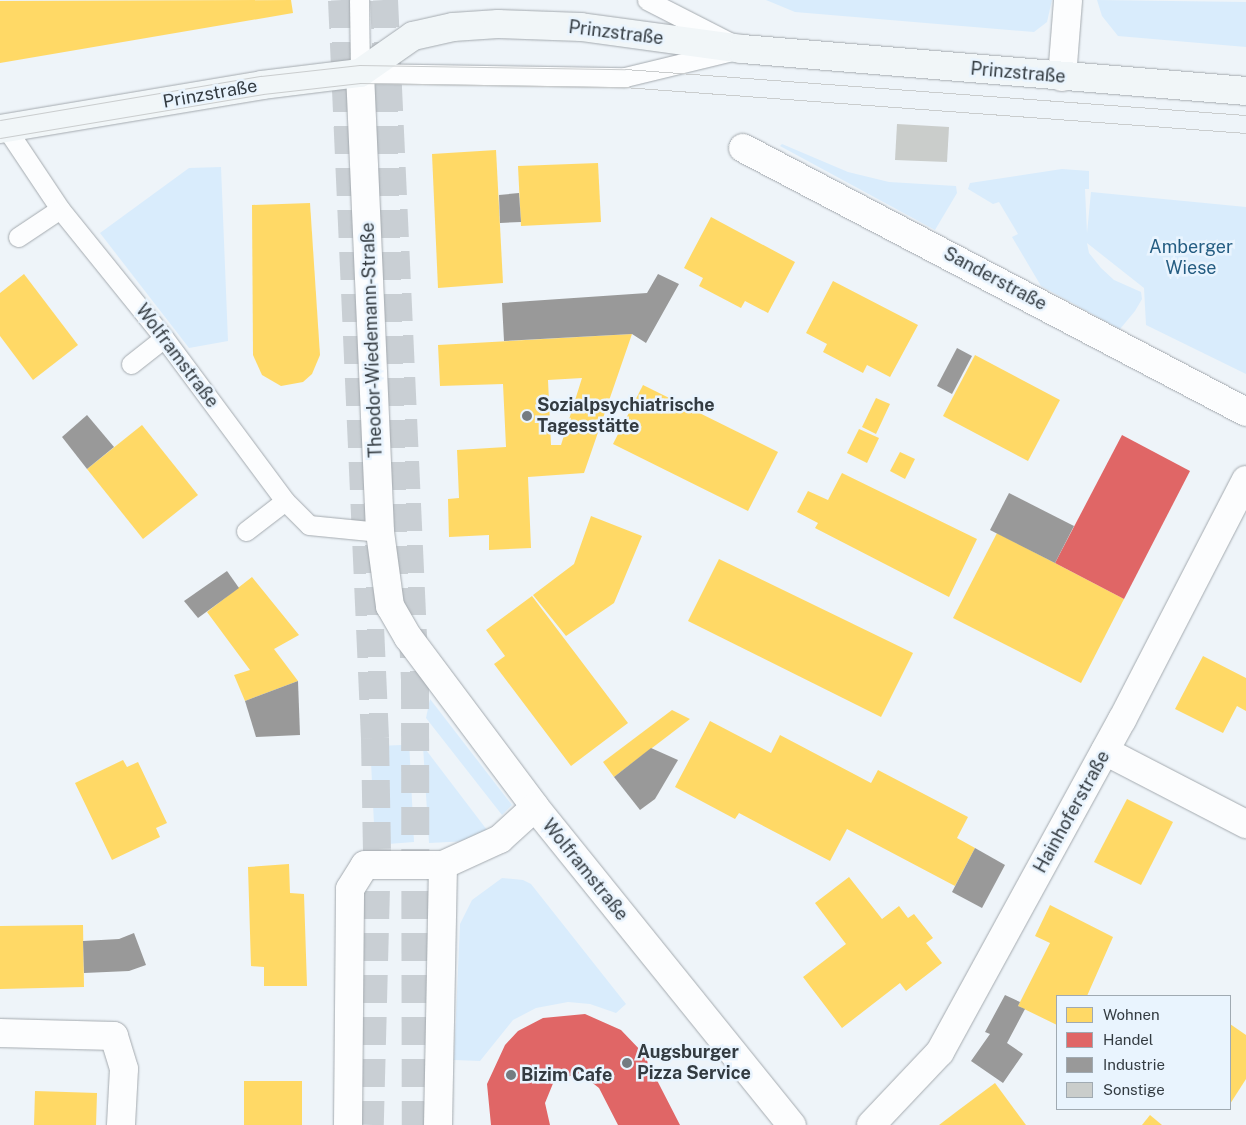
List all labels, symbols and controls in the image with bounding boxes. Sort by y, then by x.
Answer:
street label: Prinzstraße [567,16,665,50]
street label: Prinzstraße [969,58,1067,88]
street label: Prinzstraße [161,75,259,113]
street label: Theodor-Wiedemann-Straße [357,222,387,458]
park label: Amberger Wiese [1149,237,1233,280]
street label: Sanderstraße [940,243,1050,315]
street label: Wolframstraße [131,300,223,412]
place label: Sozialpsychiatrische Tagesstätte [537,395,715,438]
marker: Sozialpsychiatrische Tagesstätte [521,410,533,422]
street label: Hainhoferstraße [1029,747,1115,877]
street label: Wolframstraße [538,815,632,925]
legend [1056,995,1231,1110]
text: Wohnen [1103,1006,1160,1023]
text: Handel [1103,1031,1153,1048]
place label: Augsburger Pizza Service [637,1042,751,1084]
text: Industrie [1103,1056,1165,1073]
marker: Augsburger Pizza Service [621,1057,633,1069]
place label: Bizim Cafe [521,1064,612,1086]
marker: Bizim Cafe [505,1069,517,1081]
text: Sonstige [1103,1081,1165,1098]

